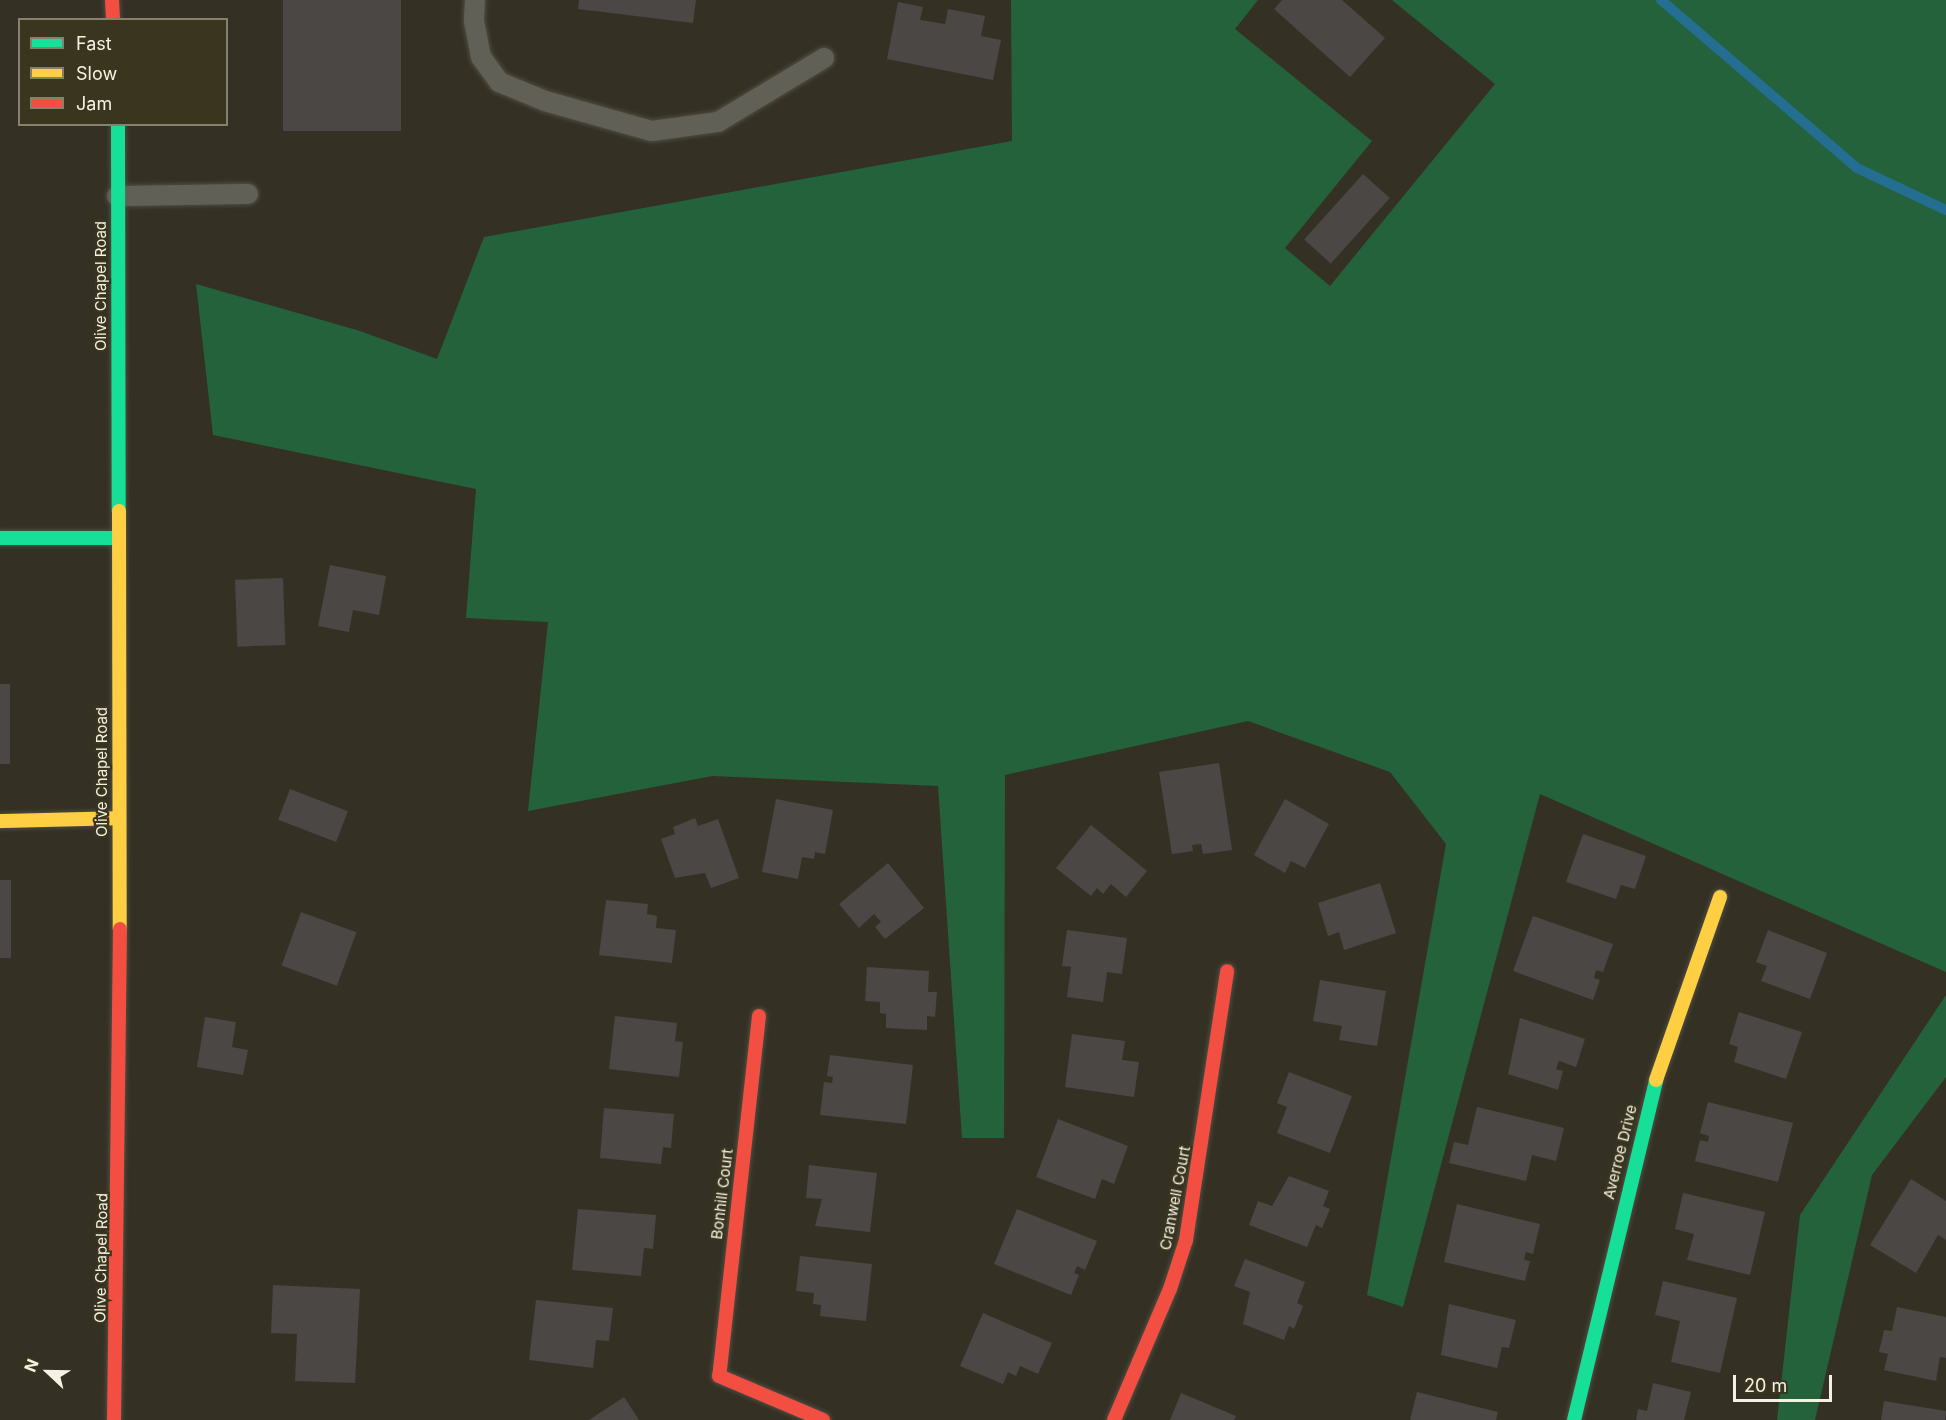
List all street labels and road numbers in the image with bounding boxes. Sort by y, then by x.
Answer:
street label: Olive Chapel Road [92,221,110,351]
street label: Olive Chapel Road [93,707,111,837]
street label: Averroe Drive [1600,1103,1640,1201]
street label: Cranwell Court [1156,1144,1194,1252]
street label: Bonhill Court [708,1148,736,1240]
street label: Olive Chapel Road [91,1193,111,1323]

